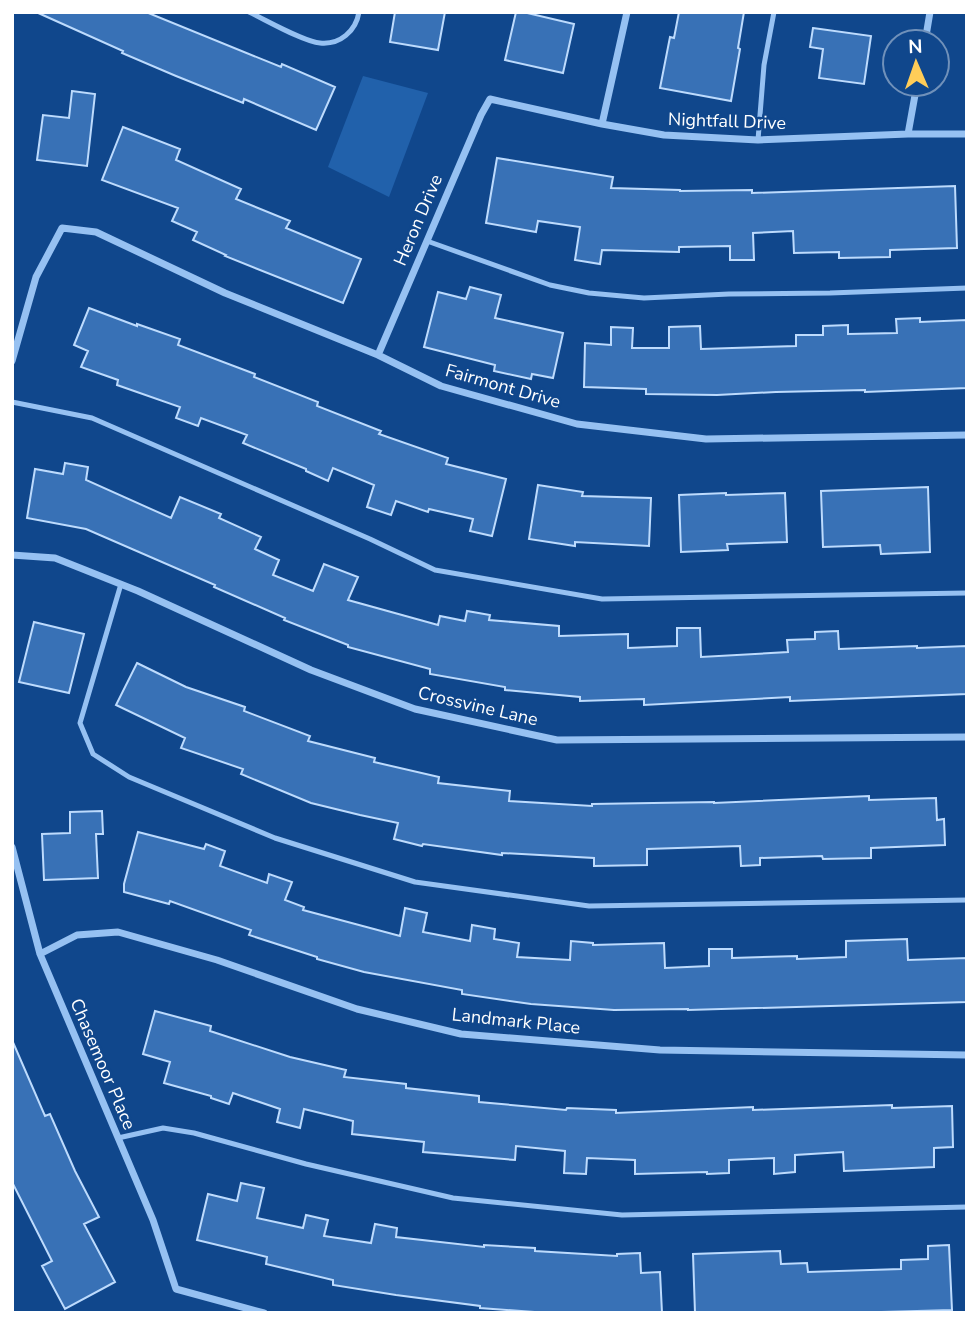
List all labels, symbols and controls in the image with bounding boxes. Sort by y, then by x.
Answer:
north arrow [881,28,951,98]
text: N [908,34,923,60]
street label: Nightfall Drive [668,107,786,135]
street label: Heron Drive [388,171,448,269]
street label: Fairmont Drive [443,358,563,414]
street label: Crossvine Lane [416,681,540,731]
street label: Chasemoor Place [64,995,142,1133]
street label: Landmark Place [451,1002,581,1040]

